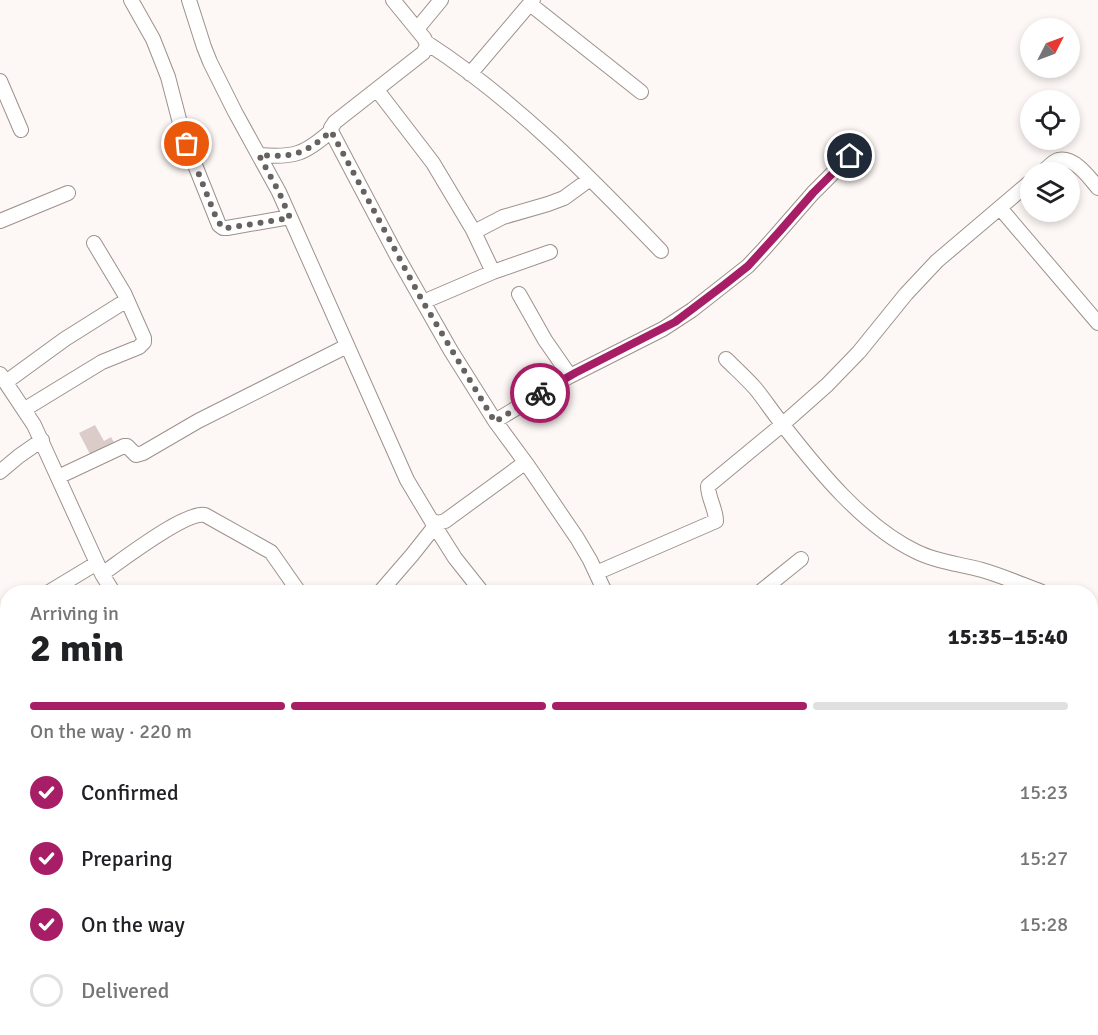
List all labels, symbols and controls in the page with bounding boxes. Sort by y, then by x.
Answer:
north arrow [1020,18,1080,78]
map controls [1020,18,1080,222]
button: locate [1020,90,1080,150]
pin [161,118,212,169]
icon: bag [170,127,203,160]
pin [824,130,875,181]
icon: home [833,139,866,172]
button: layers [1020,162,1080,222]
courier [510,363,570,423]
icon: bike [524,377,557,410]
text: Arriving in [30,601,119,626]
text: 15:35–15:40 [948,623,1068,650]
text: 2 min [30,624,124,672]
text: On the way · 220 m [30,719,192,744]
icon: check [30,776,63,809]
text: Confirmed [81,779,179,806]
text: 15:23 [1019,780,1068,805]
icon: check [30,842,63,875]
text: Preparing [81,845,173,872]
text: 15:27 [1019,846,1068,871]
icon: check [30,908,63,941]
text: On the way [81,911,185,938]
text: 15:28 [1019,912,1068,937]
text: Delivered [81,977,169,1004]

